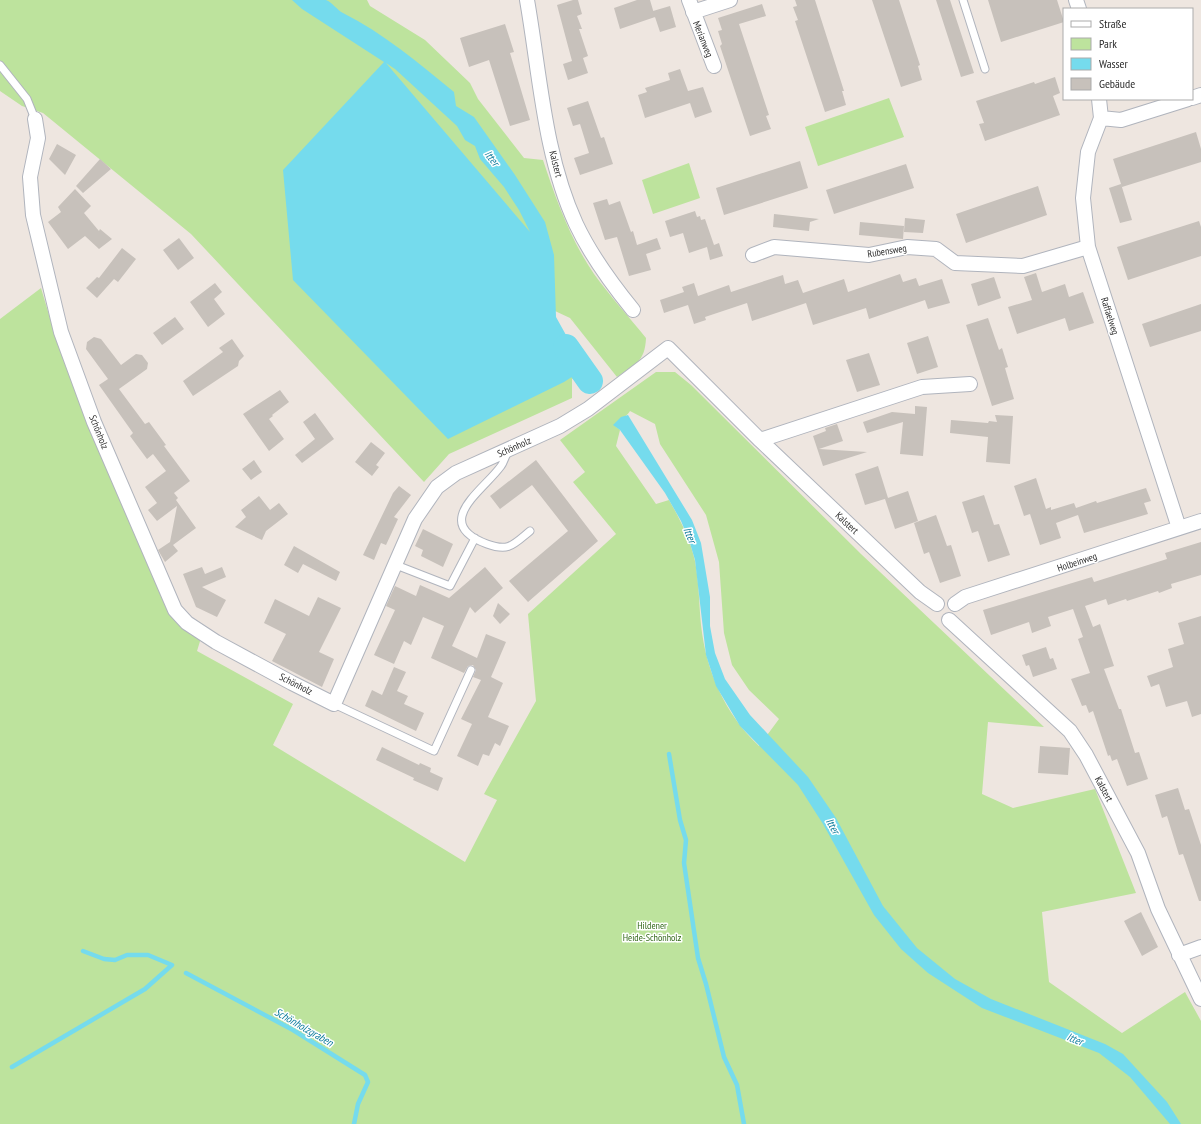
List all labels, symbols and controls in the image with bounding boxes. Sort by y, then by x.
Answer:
legend [1063,8,1193,100]
text: Straße [1099,16,1126,31]
street label: Merianweg [690,19,716,59]
text: Park [1099,36,1117,51]
text: Wasser [1099,56,1129,71]
text: Gebäude [1099,76,1135,91]
water label: Itter [482,147,504,170]
street label: Kalstert [546,149,566,179]
street label: Rubensweg [866,241,908,261]
street label: Raffaelweg [1098,296,1122,336]
street label: Schönholz [86,413,112,451]
street label: Schönholz [495,434,533,460]
street label: Kalstert [833,509,861,537]
water label: Itter [680,525,700,547]
street label: Holbeinweg [1055,549,1099,575]
street label: Schönholz [277,670,315,698]
street label: Kalstert [1092,774,1116,804]
water label: Itter [823,816,844,838]
park label: Hildener Heide-Schönholz [623,919,682,944]
water label: Schönholzgraben [272,1005,337,1050]
water label: Itter [1065,1030,1087,1049]

